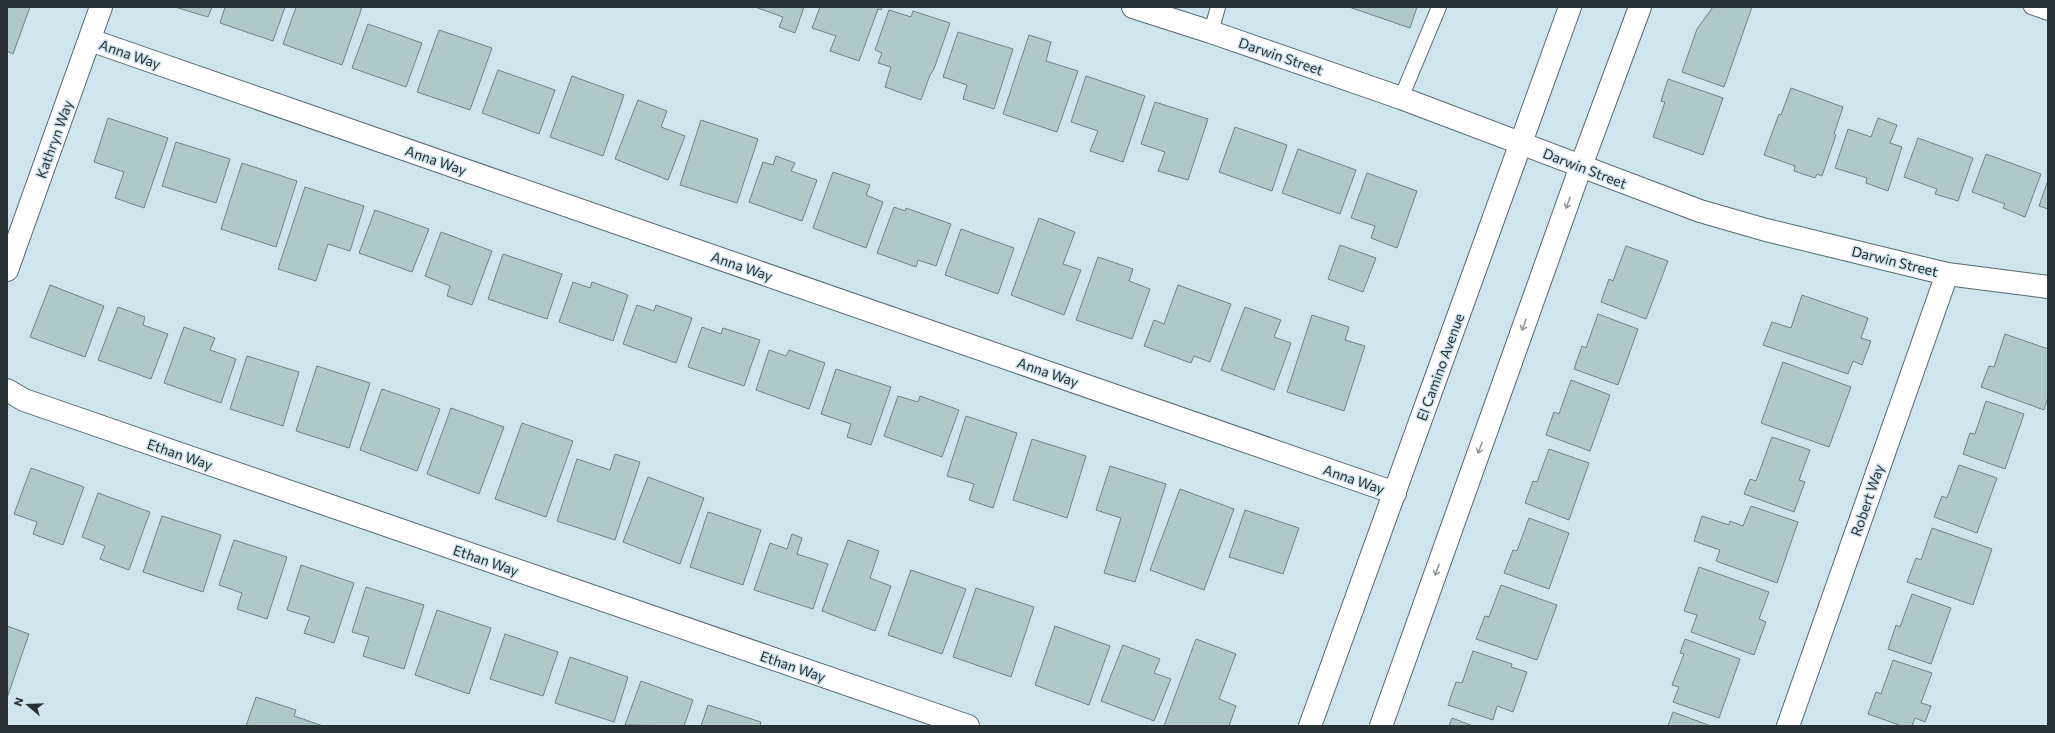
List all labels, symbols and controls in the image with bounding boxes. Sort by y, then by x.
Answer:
street label: Darwin Street [1236,34,1326,78]
street label: Anna Way [97,36,163,72]
street label: Kathryn Way [32,98,76,180]
street label: Anna Way [403,142,469,178]
street label: Darwin Street [1541,144,1630,192]
one-way arrow [1564,196,1571,209]
street label: Darwin Street [1850,242,1940,280]
street label: Anna Way [709,248,775,284]
street label: El Camino Avenue [1413,311,1467,423]
one-way arrow [1520,319,1528,331]
street label: Anna Way [1015,354,1081,390]
street label: Ethan Way [145,435,215,473]
one-way arrow [1476,441,1484,453]
street label: Anna Way [1321,461,1387,497]
street label: Robert Way [1847,462,1887,538]
street label: Ethan Way [451,541,521,579]
one-way arrow [1432,564,1440,576]
street label: Ethan Way [758,647,828,685]
north arrow [8,685,48,725]
text: N [11,696,26,708]

